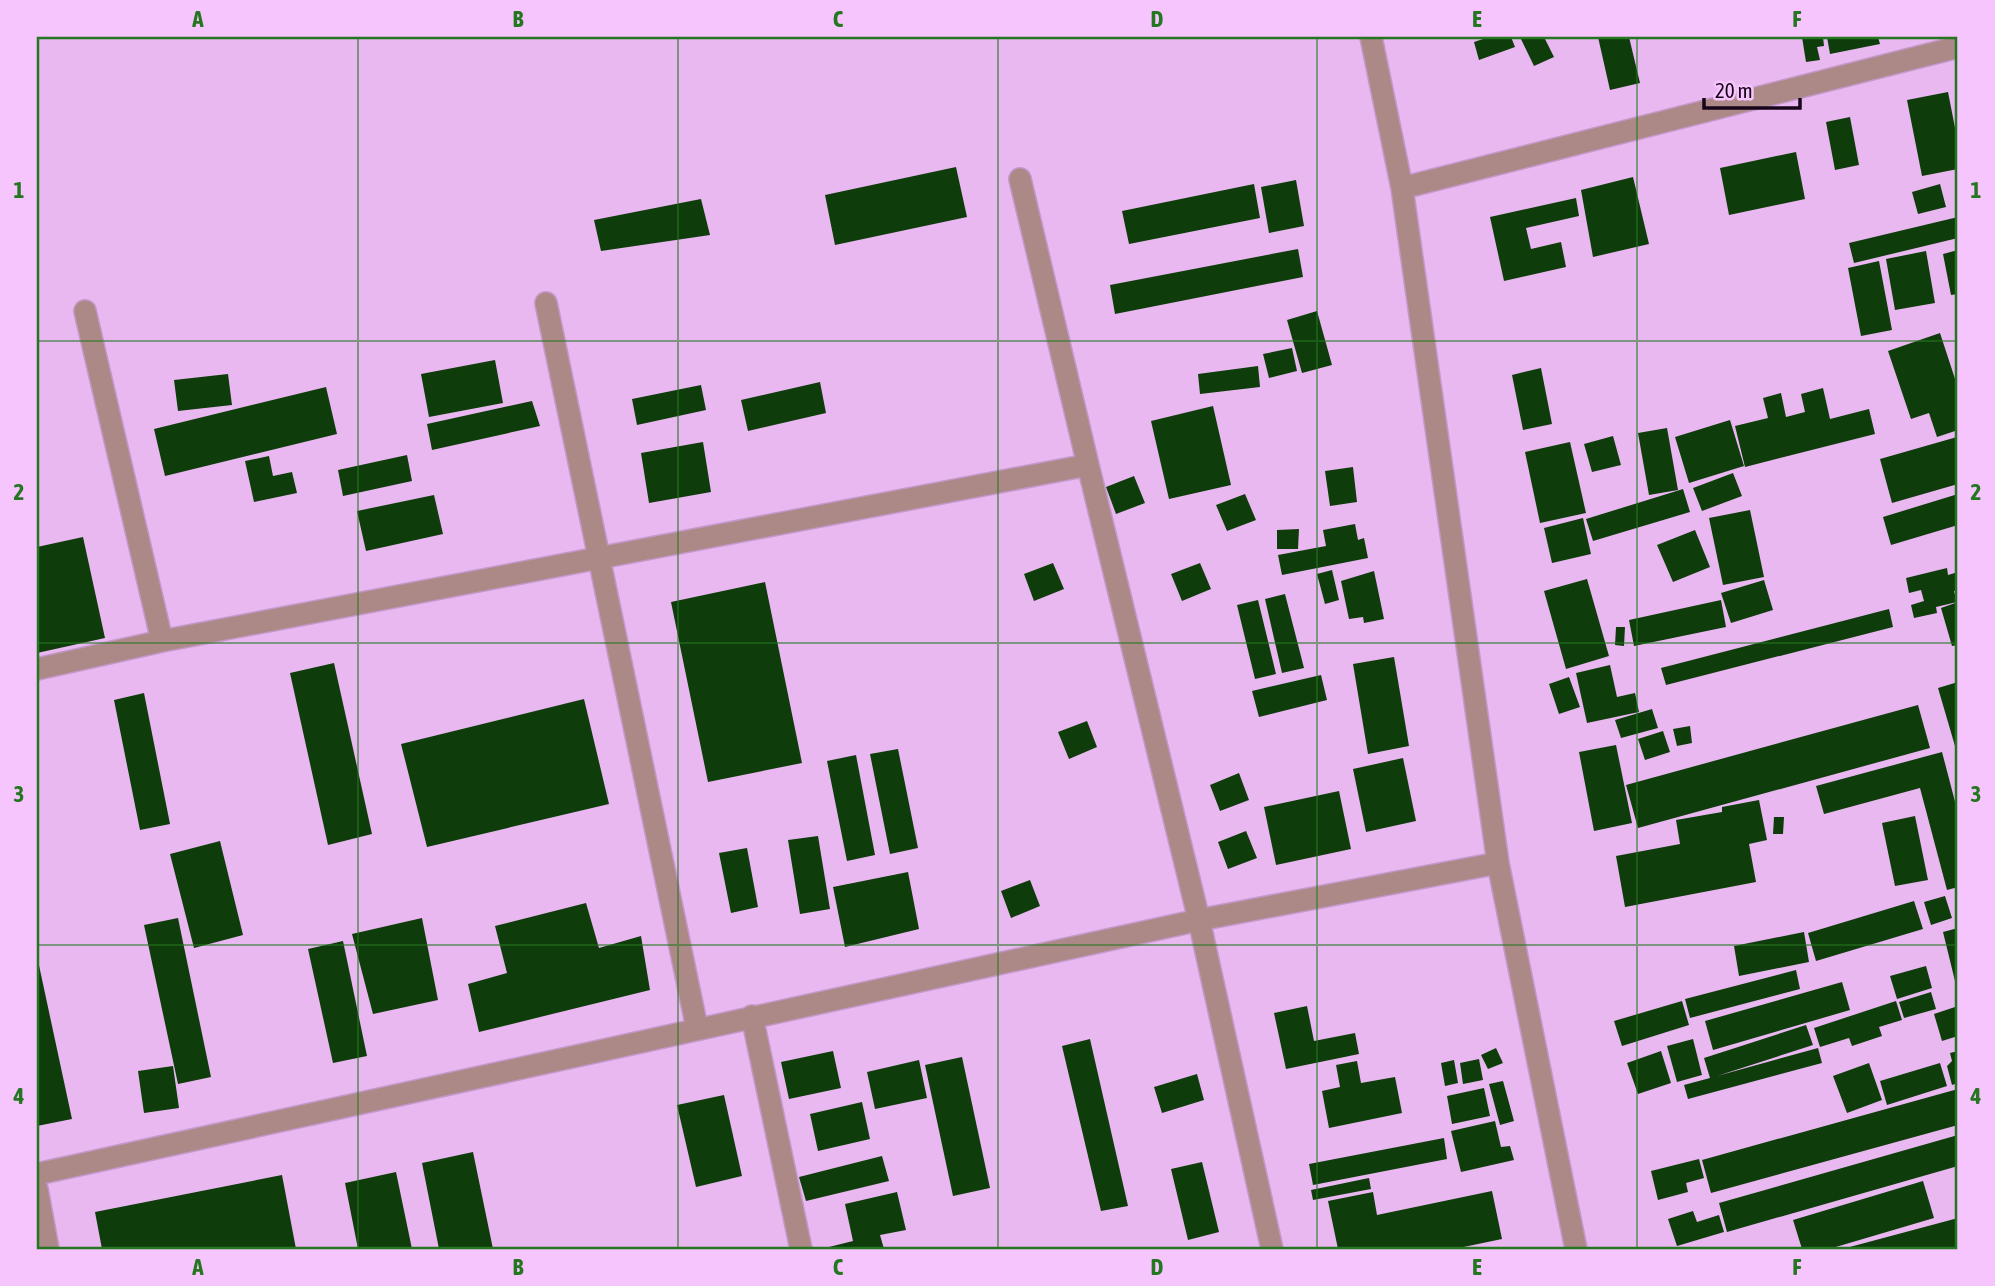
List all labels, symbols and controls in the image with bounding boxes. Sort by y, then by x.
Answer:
text: A [191,6,204,32]
text: B [513,6,524,32]
text: C [833,6,844,32]
text: D [1151,6,1164,32]
text: E [1472,6,1482,32]
text: F [1792,6,1802,32]
scale bar [1704,66,1801,110]
text: 20 m [1715,78,1753,102]
text: 1 [14,177,25,203]
text: 1 [1971,177,1982,203]
text: 2 [14,479,24,505]
text: 2 [1971,479,1981,505]
text: 3 [14,781,24,807]
text: 3 [1971,781,1981,807]
text: 4 [13,1083,25,1109]
text: 4 [1970,1083,1982,1109]
text: A [191,1254,204,1280]
text: B [513,1254,524,1280]
text: C [833,1254,844,1280]
text: D [1151,1254,1164,1280]
text: E [1472,1254,1482,1280]
text: F [1792,1254,1802,1280]

